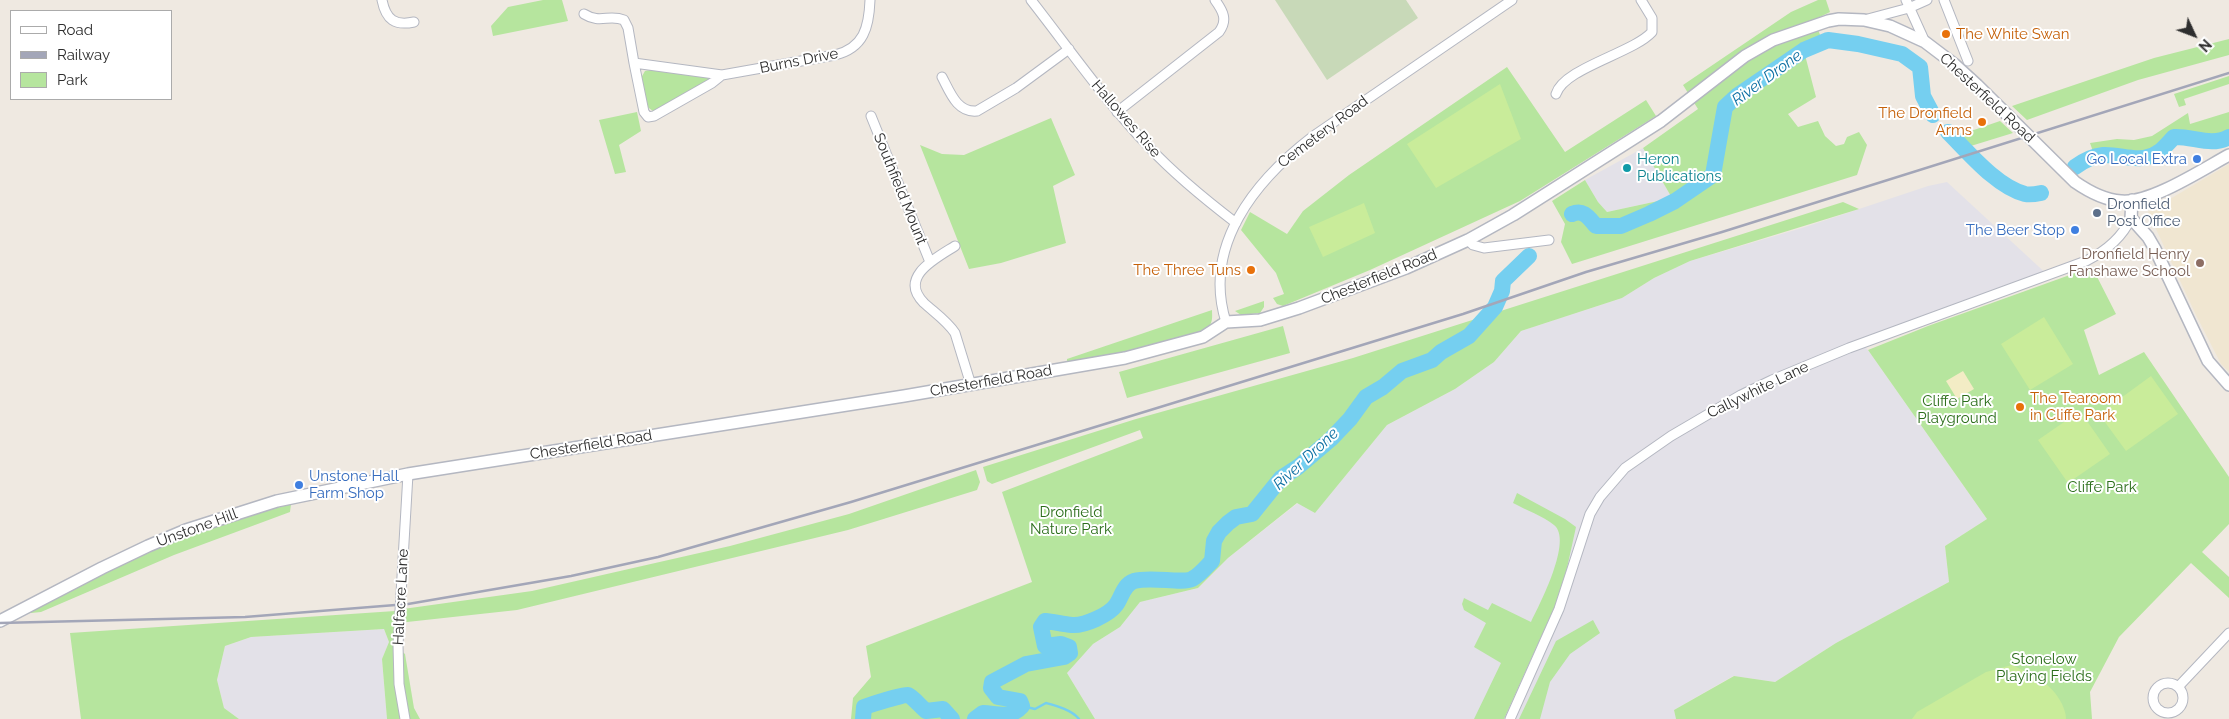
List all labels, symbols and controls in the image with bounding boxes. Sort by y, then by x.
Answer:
legend [10,10,172,100]
north arrow [2169,10,2219,60]
text: Road [57,21,93,39]
place label: The White Swan [1956,25,2070,43]
marker: The White Swan [1940,28,1952,40]
text: N [2195,36,2214,55]
street label: Burns Drive [758,45,840,77]
text: Railway [57,46,110,64]
water label: River Drone [1728,46,1806,110]
street label: Chesterfield Road [1936,49,2038,147]
text: Park [57,71,88,89]
street label: Hallowes Rise [1087,77,1165,161]
street label: Cemetery Road [1274,92,1372,172]
place label: The Dronfield Arms [1878,104,1972,139]
marker: The Dronfield Arms [1976,116,1988,128]
street label: Southfield Mount [869,131,931,247]
place label: Heron Publications [1637,150,1721,185]
place label: Go Local Extra [2087,150,2187,168]
marker: Go Local Extra [2191,153,2203,165]
marker: Heron Publications [1621,162,1633,174]
place label: Dronfield Post Office [2107,195,2180,230]
marker: Dronfield Post Office [2091,207,2103,219]
place label: The Beer Stop [1966,221,2065,239]
marker: The Beer Stop [2069,224,2081,236]
street label: Chesterfield Road [1318,245,1440,309]
place label: Dronfield Henry Fanshawe School [2069,245,2190,280]
marker: Dronfield Henry Fanshawe School [2194,257,2206,269]
place label: The Three Tuns [1133,261,1241,279]
marker: The Three Tuns [1245,264,1257,276]
street label: Callywhite Lane [1704,358,1812,422]
street label: Chesterfield Road [929,361,1053,401]
place label: The Tearoom in Cliffe Park [2030,389,2122,424]
park label: Cliffe Park Playground [1917,392,1997,427]
marker: The Tearoom in Cliffe Park [2014,401,2026,413]
water label: River Drone [1269,424,1343,494]
street label: Chesterfield Road [529,426,653,464]
place label: Unstone Hall Farm Shop [309,467,399,502]
park label: Cliffe Park [2067,478,2137,496]
marker: Unstone Hall Farm Shop [293,479,305,491]
park label: Dronfield Nature Park [1030,503,1112,538]
street label: Unstone Hill [154,505,240,551]
street label: Halfacre Lane [389,548,413,646]
park label: Stonelow Playing Fields [1996,650,2092,685]

